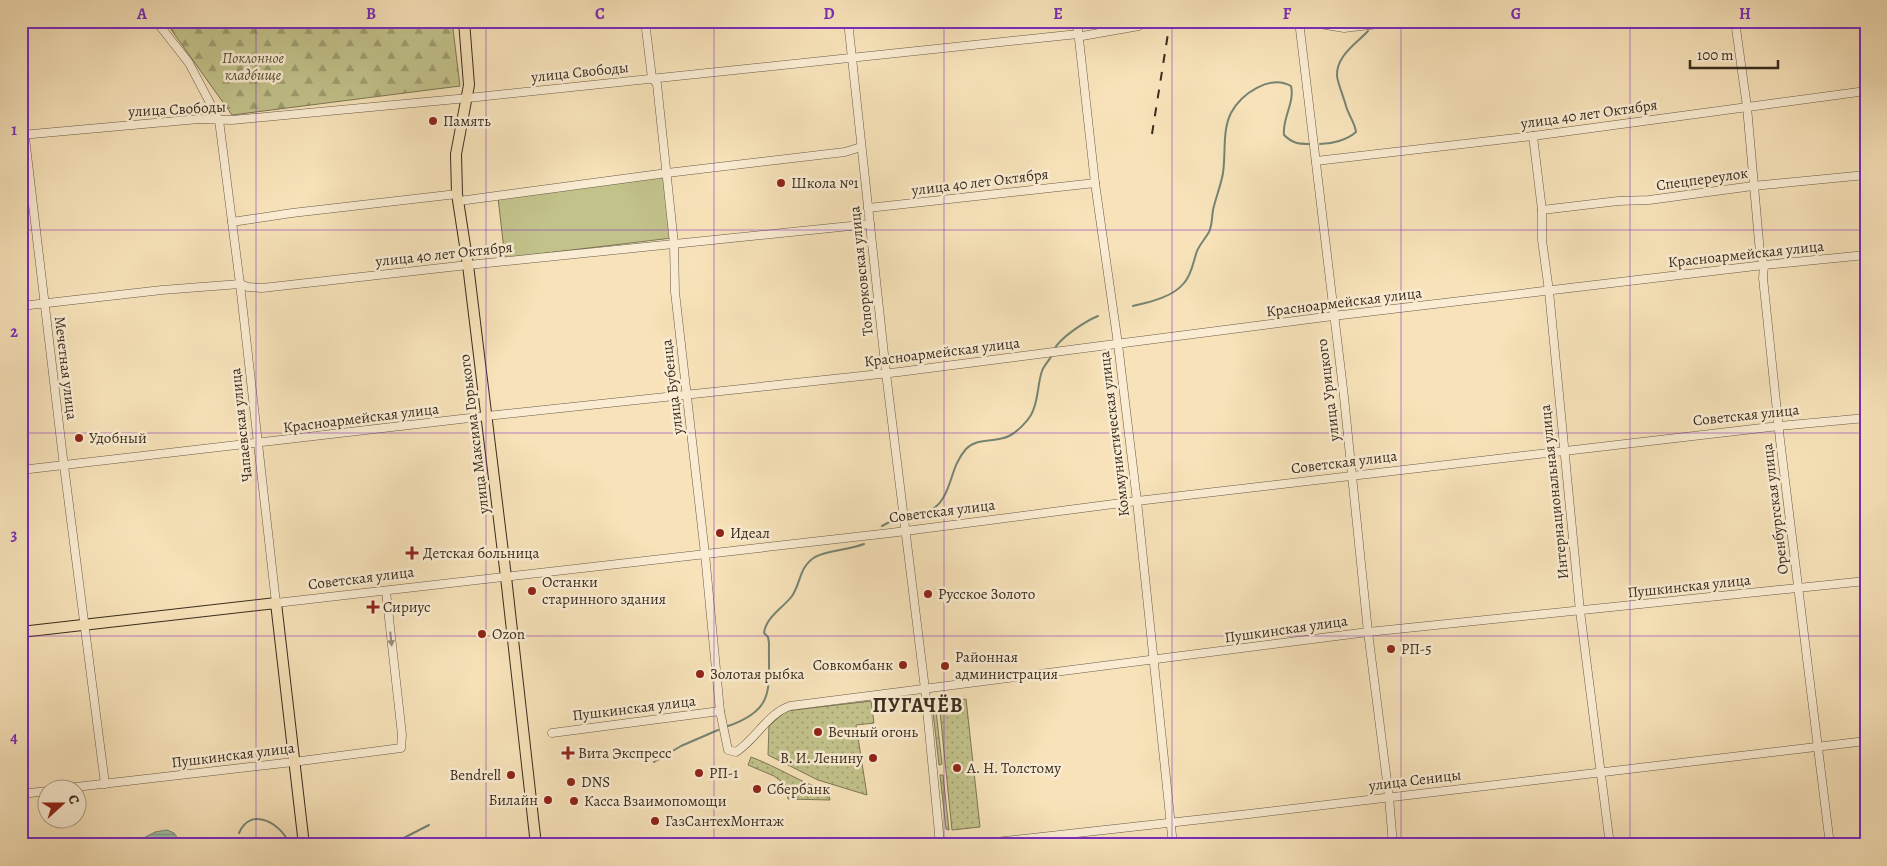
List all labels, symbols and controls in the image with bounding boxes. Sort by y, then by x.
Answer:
text: A [136,3,148,25]
text: B [366,3,376,25]
text: C [595,3,605,25]
text: D [823,3,835,25]
text: E [1053,3,1063,25]
text: F [1283,3,1292,25]
text: G [1511,3,1521,25]
text: H [1739,3,1751,25]
scale bar [1690,38,1777,70]
text: 100 m [1697,45,1734,65]
park label: Поклонное кладбище [222,48,285,85]
street label: улица Свободы [529,57,630,87]
street label: улица 40 лет Октября [1518,95,1659,134]
street label: улица Свободы [127,96,226,122]
place label: Память [443,111,491,131]
marker: Память [427,115,439,127]
text: 1 [11,119,17,141]
street label: Спецпереулок [1655,163,1749,195]
street label: улица 40 лет Октября [909,164,1050,200]
place label: Школа №1 [791,173,859,193]
marker: Школа №1 [775,177,787,189]
street label: Топорковская улица [844,205,878,337]
street label: Красноармейская улица [1667,236,1825,272]
street label: улица 40 лет Октября [373,237,514,271]
street label: Красноармейская улица [1265,283,1423,321]
street label: Мечетная улица [50,315,82,421]
text: 2 [10,321,18,343]
street label: Красноармейская улица [863,333,1021,371]
street label: улица Бубенца [656,338,688,437]
street label: улица Урицкого [1312,338,1344,443]
street label: Коммунистическая улица [1094,350,1134,518]
street label: улица Максима Горького [454,353,494,516]
street label: Чапаевская улица [225,367,257,483]
street label: Красноармейская улица [282,399,440,437]
street label: Советская улица [1692,399,1800,431]
street label: Интернациональная улица [1535,404,1573,580]
place label: Удобный [89,428,147,448]
marker: Удобный [73,432,85,444]
street label: Оренбургская улица [1757,442,1793,576]
street label: Советская улица [1290,446,1398,478]
street label: Советская улица [888,495,996,527]
place label: Идеал [730,523,770,543]
text: 3 [11,524,18,546]
marker: Идеал [714,527,726,539]
place label: Детская больница [423,543,540,563]
marker: Детская больница [405,546,419,560]
street label: Советская улица [307,562,415,594]
street label: Пушкинская улица [1626,570,1752,602]
place label: Останки старинного здания [542,572,666,609]
place label: Русское Золото [938,584,1035,604]
marker: Останки старинного здания [526,585,538,597]
marker: Русское Золото [922,588,934,600]
place label: Сириус [383,597,431,617]
marker: Сириус [367,601,379,613]
street label: Пушкинская улица [1223,610,1349,648]
place label: Ozon [492,624,525,644]
marker: Ozon [476,628,488,640]
one-way arrow [387,631,395,647]
place label: РП-5 [1401,639,1432,659]
marker: РП-5 [1385,643,1397,655]
place label: Районная администрация [955,647,1058,684]
place label: Совкомбанк [813,655,893,675]
marker: Совкомбанк [897,659,909,671]
marker: Районная администрация [939,660,951,672]
place label: Золотая рыбка [710,664,804,684]
marker: Золотая рыбка [694,668,706,680]
street label: Пушкинская улица [571,691,697,725]
district label: ПУГАЧЁВ [873,692,963,719]
place label: Вечный огонь [828,722,918,742]
marker: Вечный огонь [812,726,824,738]
text: 4 [10,727,18,749]
street label: Пушкинская улица [170,738,296,772]
place label: Вита Экспресс [578,743,671,763]
marker: Вита Экспресс [562,747,574,759]
place label: В. И. Ленину [780,748,863,768]
marker: В. И. Ленину [867,752,879,764]
place label: А. Н. Толстому [966,758,1061,778]
marker: А. Н. Толстому [951,762,963,774]
place label: РП-1 [709,763,738,783]
street label: улица Сеницы [1367,764,1462,796]
place label: Bendrell [450,765,501,785]
marker: РП-1 [693,767,705,779]
marker: Bendrell [505,769,517,781]
place label: DNS [581,772,610,792]
marker: DNS [565,776,577,788]
north arrow [38,778,88,828]
place label: Сбербанк [767,779,830,799]
marker: Сбербанк [751,783,763,795]
place label: Билайн [488,790,538,810]
place label: Касса Взаимопомощи [584,791,727,811]
text: С [63,792,84,807]
marker: Билайн [542,794,554,806]
marker: Касса Взаимопомощи [568,795,580,807]
place label: ГазСантехМонтаж [665,811,784,831]
marker: ГазСантехМонтаж [649,815,661,827]

